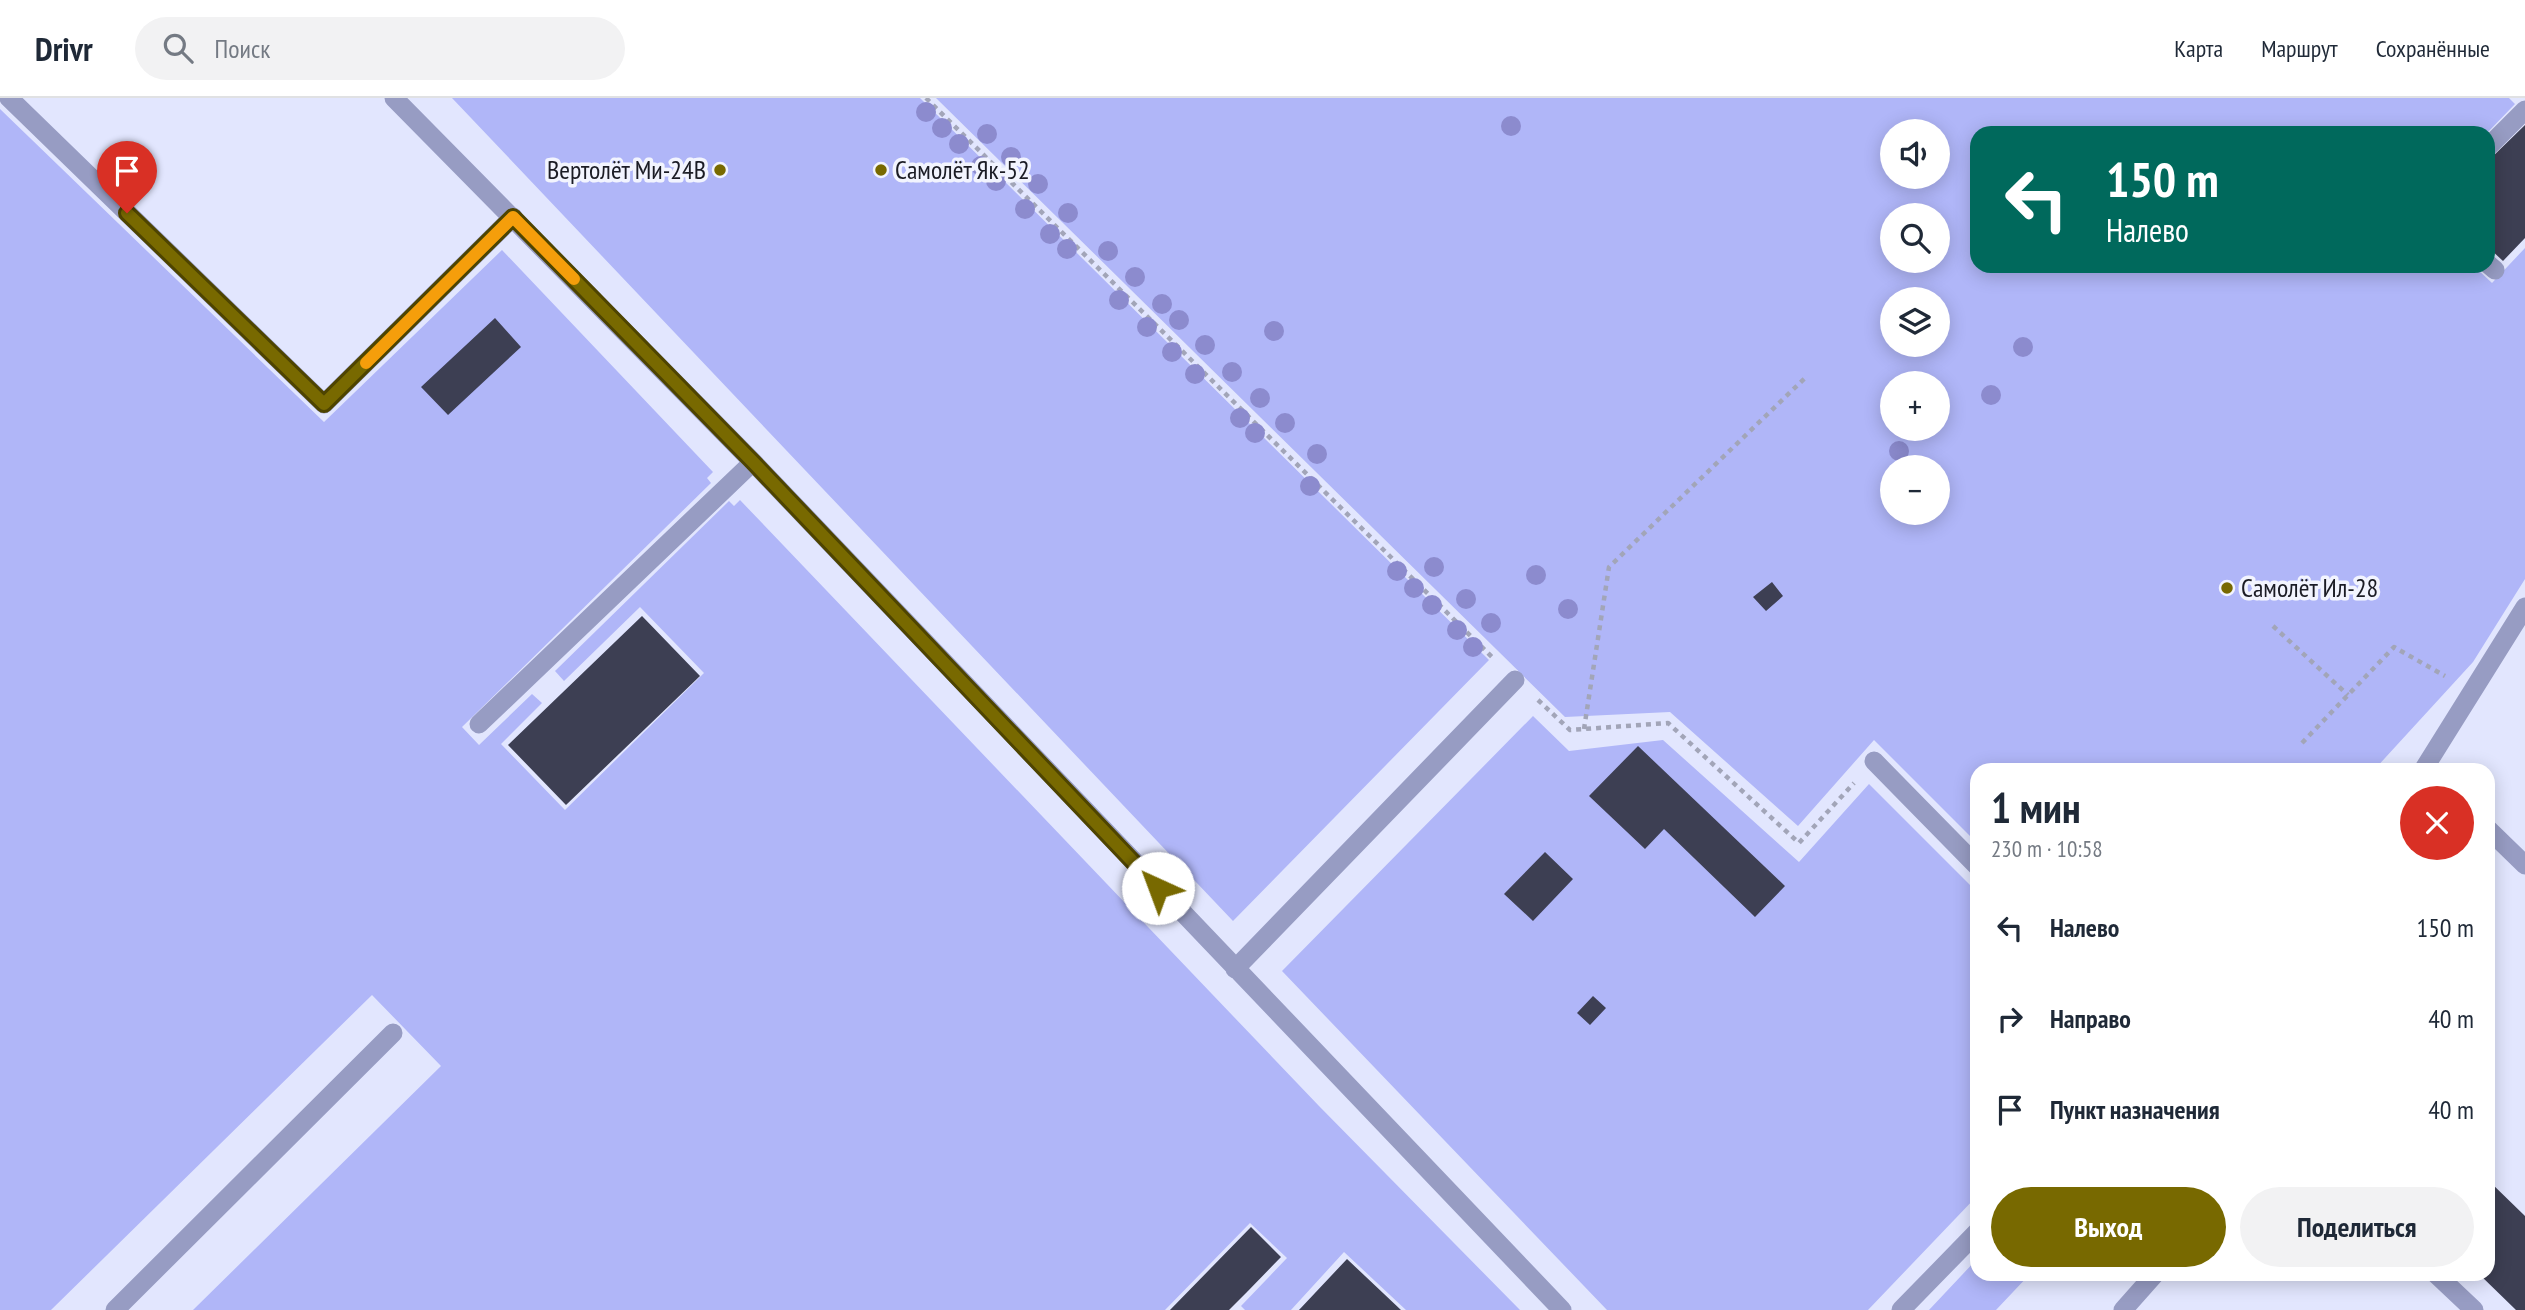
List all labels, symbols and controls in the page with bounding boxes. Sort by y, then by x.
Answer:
search box [135,17,625,80]
text: Drivr [35,27,93,70]
icon: search [159,29,197,67]
text: Поиск [215,32,270,65]
text: Карта [2174,33,2223,64]
text: Маршрут [2261,33,2338,64]
text: Сохранённые [2376,33,2490,64]
map controls [1880,119,1950,525]
button: sound [1880,119,1950,189]
pin [97,141,157,213]
text: 150 m [2106,147,2219,211]
icon: arrive [108,152,146,190]
place label: Вертолёт Ми-24В [547,153,706,186]
place label: Самолёт Як-52 [895,153,1030,186]
icon: left [1991,154,2082,245]
marker: Вертолёт Ми-24В [712,162,728,178]
marker: Самолёт Як-52 [873,162,889,178]
button: search [1880,203,1950,273]
text: Налево [2106,209,2189,251]
button: layers [1880,287,1950,357]
button: + [1880,371,1950,441]
button: − [1880,455,1950,525]
place label: Самолёт Ил-28 [2241,571,2378,604]
marker: Самолёт Ил-28 [2219,580,2235,596]
text: 1 мин [1991,780,2081,835]
button: close [2400,786,2474,860]
text: 230 m · 10:58 [1991,834,2103,863]
position arrow [1121,851,1195,925]
icon: left [1991,909,2029,947]
text: Налево [2050,911,2119,944]
text: 150 m [2416,911,2474,944]
icon: right [1991,1000,2029,1038]
text: Направо [2050,1002,2131,1035]
text: 40 m [2428,1002,2474,1035]
icon: arrive [1991,1091,2029,1129]
text: Пункт назначения [2050,1093,2220,1126]
text: 40 m [2428,1093,2474,1126]
button: Выход [1991,1187,2226,1267]
button: Поделиться [2240,1187,2474,1267]

